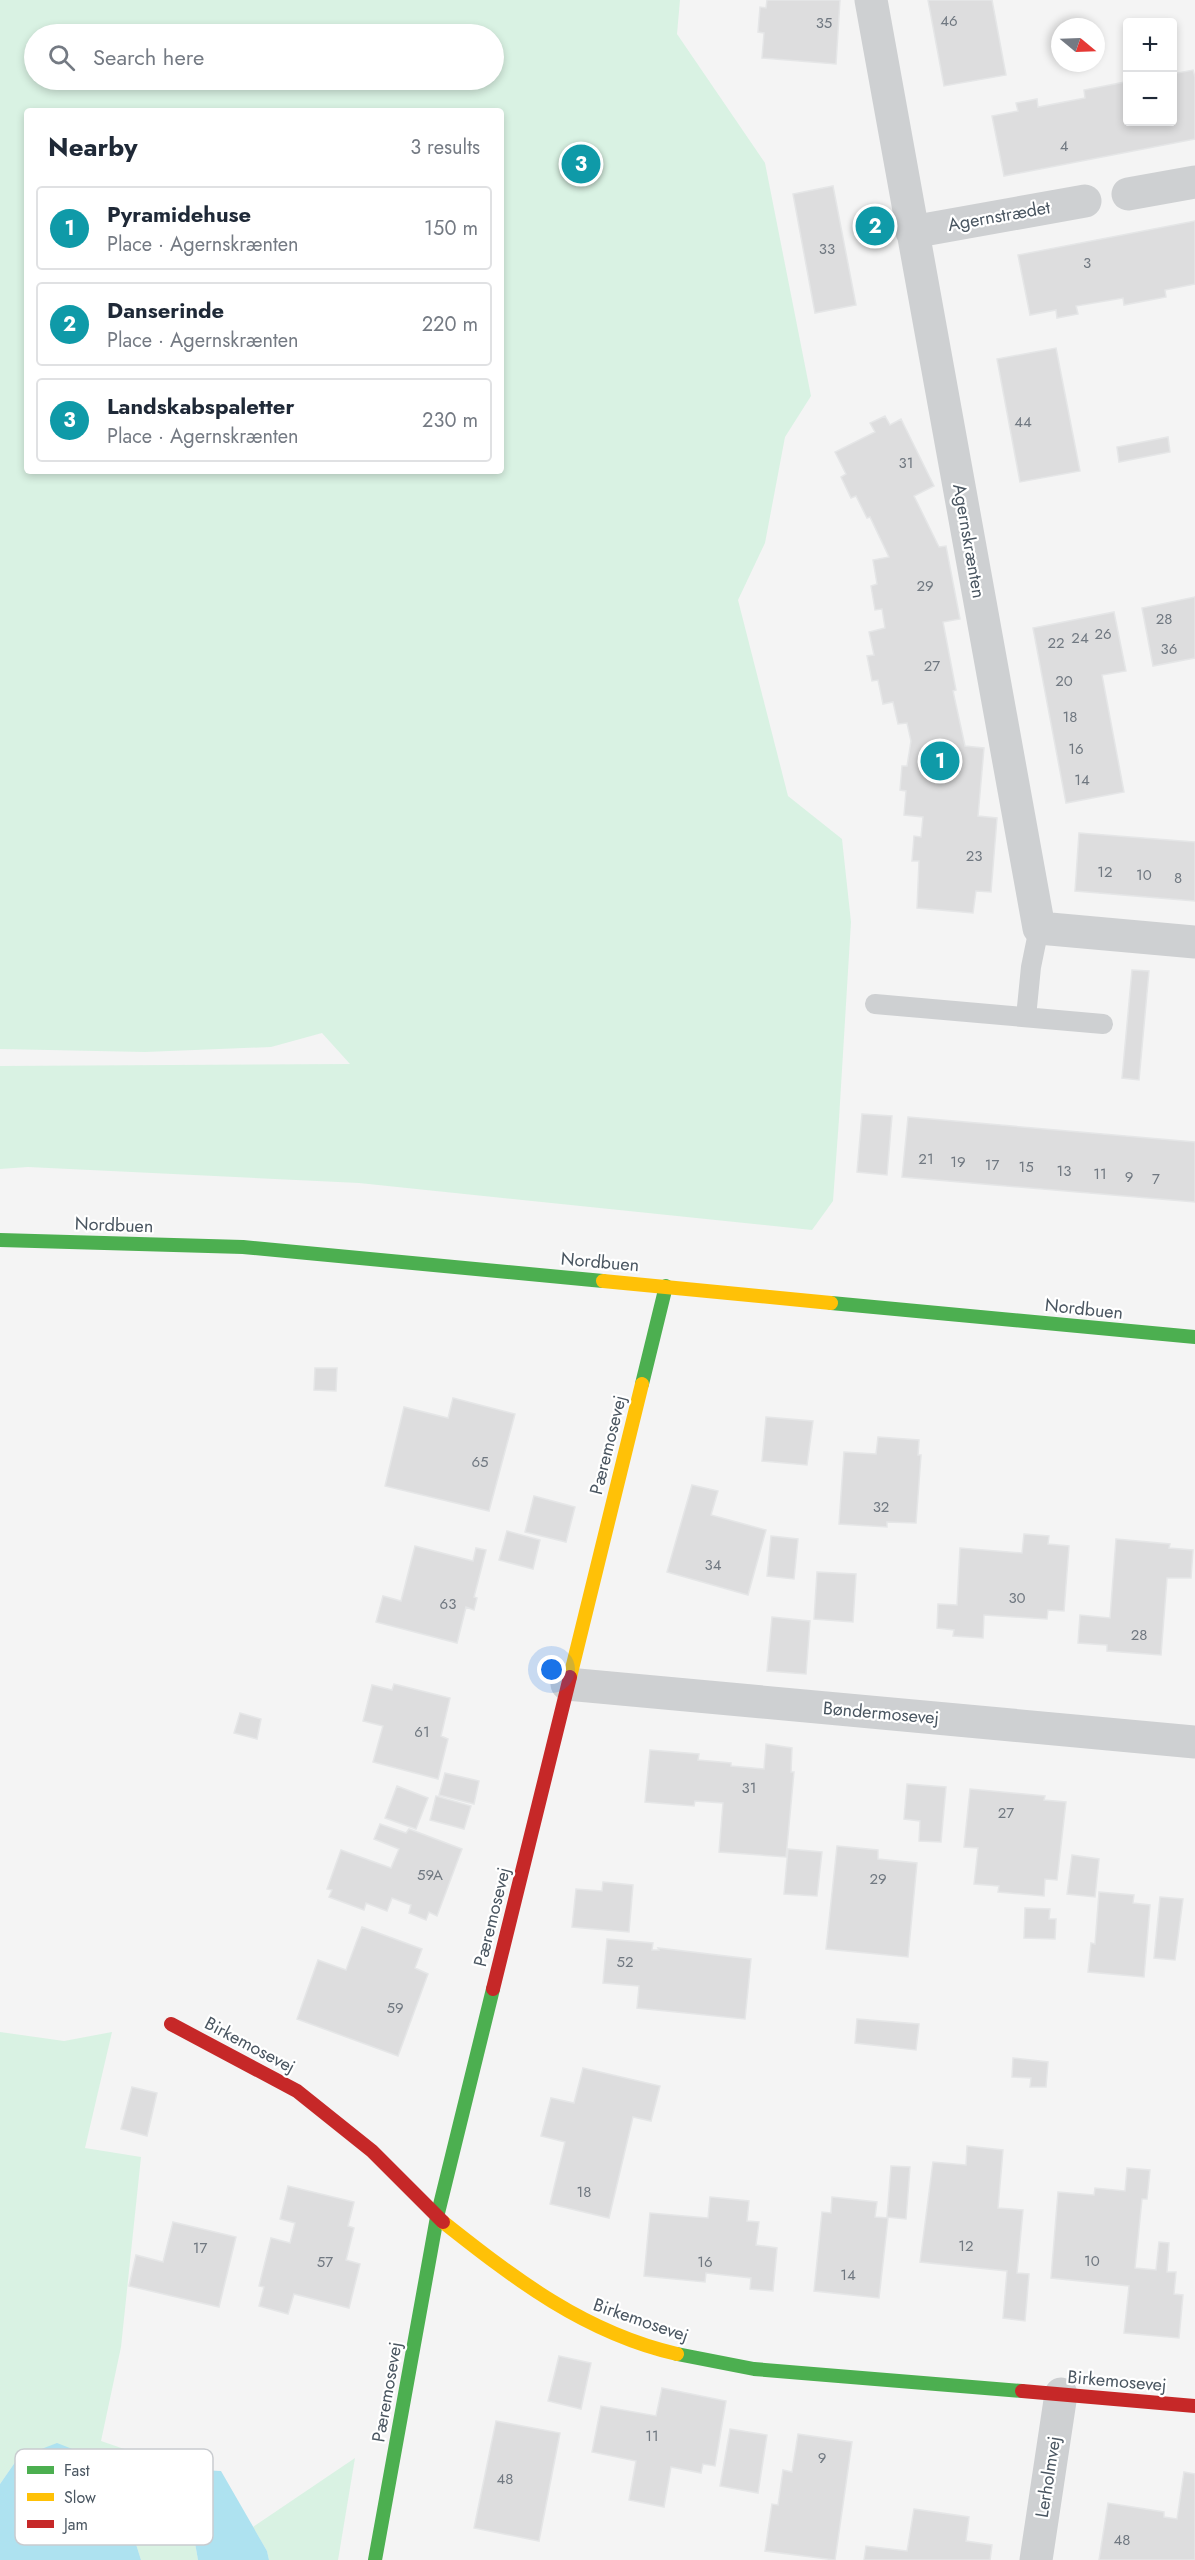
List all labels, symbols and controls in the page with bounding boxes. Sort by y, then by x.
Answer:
house number: 46 [940,10,958,32]
house number: 35 [816,12,832,34]
north arrow [1051,18,1105,72]
map controls [1123,18,1177,126]
button: + [1123,18,1177,72]
search box [24,24,504,90]
icon: search [45,41,78,74]
text: Search here [93,41,204,73]
button: − [1123,72,1177,126]
text: Nearby [48,128,137,166]
text: 3 results [410,133,480,162]
house number: 4 [1060,135,1069,157]
pin: 3 [562,142,600,186]
street label: Agernstrædet [946,194,1053,238]
text: Pyramidehuse [107,198,251,230]
pin: 2 [856,204,894,248]
text: 1 [64,214,75,243]
text: 150 m [424,214,478,243]
text: Place · Agernskrænten [107,230,299,259]
house number: 33 [819,238,835,260]
house number: 3 [1083,252,1091,274]
text: Danserinde [107,294,224,326]
text: 2 [63,310,76,339]
text: 220 m [422,310,478,339]
text: Place · Agernskrænten [107,326,299,355]
text: Landskabspaletter [107,390,295,422]
text: 3 [63,406,76,435]
text: 230 m [422,406,478,435]
house number: 44 [1014,411,1032,433]
text: Place · Agernskrænten [107,422,299,451]
house number: 31 [899,452,913,474]
street label: Agernskrænten [946,482,992,600]
house number: 29 [916,575,934,597]
house number: 28 [1156,608,1172,630]
house number: 26 [1094,623,1112,645]
house number: 24 [1071,627,1089,649]
house number: 22 [1047,632,1065,654]
house number: 36 [1161,638,1177,660]
house number: 27 [924,655,940,677]
house number: 20 [1055,670,1073,692]
house number: 18 [1063,706,1077,728]
pin: 1 [920,738,960,783]
house number: 16 [1068,738,1084,760]
house number: 14 [1074,769,1090,791]
house number: 23 [966,845,982,867]
house number: 12 [1097,861,1113,883]
house number: 10 [1136,864,1152,886]
house number: 8 [1174,867,1182,889]
house number: 21 [918,1148,934,1170]
house number: 19 [950,1151,966,1173]
house number: 17 [985,1154,999,1176]
house number: 15 [1018,1156,1034,1178]
house number: 13 [1057,1160,1071,1182]
house number: 11 [1093,1163,1107,1185]
house number: 9 [1125,1166,1133,1188]
house number: 7 [1152,1168,1160,1190]
street label: Nordbuen [74,1211,154,1239]
street label: Nordbuen [560,1246,640,1278]
street label: Nordbuen [1044,1292,1124,1326]
street label: Pæremosevej [583,1393,633,1497]
house number: 65 [471,1451,489,1473]
house number: 32 [873,1496,889,1518]
house number: 34 [705,1554,722,1576]
house number: 30 [1008,1587,1026,1609]
house number: 63 [440,1593,456,1615]
house number: 28 [1131,1624,1147,1646]
your location [537,1655,566,1684]
street label: Bøndermosevej [822,1695,940,1731]
house number: 61 [414,1721,430,1743]
house number: 31 [742,1777,756,1799]
house number: 27 [998,1802,1014,1824]
house number: 59A [417,1864,443,1886]
street label: Pæremosevej [467,1865,517,1969]
house number: 29 [869,1868,887,1890]
house number: 52 [617,1951,634,1973]
house number: 59 [386,1997,404,2019]
street label: Birkemosevej [200,2010,300,2080]
house number: 18 [577,2181,591,2203]
house number: 12 [958,2235,974,2257]
house number: 17 [193,2237,207,2259]
house number: 10 [1084,2250,1100,2272]
house number: 57 [317,2251,333,2273]
house number: 16 [697,2251,713,2273]
house number: 14 [840,2264,856,2286]
street label: Birkemosevej [590,2292,692,2348]
street label: Pæremosevej [365,2340,409,2444]
street label: Birkemosevej [1066,2364,1168,2398]
house number: 11 [645,2425,659,2447]
street label: Lerholmvej [1029,2434,1067,2520]
house number: 9 [818,2447,826,2469]
legend [15,2449,213,2545]
text: Fast [64,2459,90,2482]
house number: 48 [497,2468,513,2490]
text: Slow [64,2486,96,2509]
text: Jam [62,2513,88,2536]
house number: 48 [1114,2529,1130,2551]

